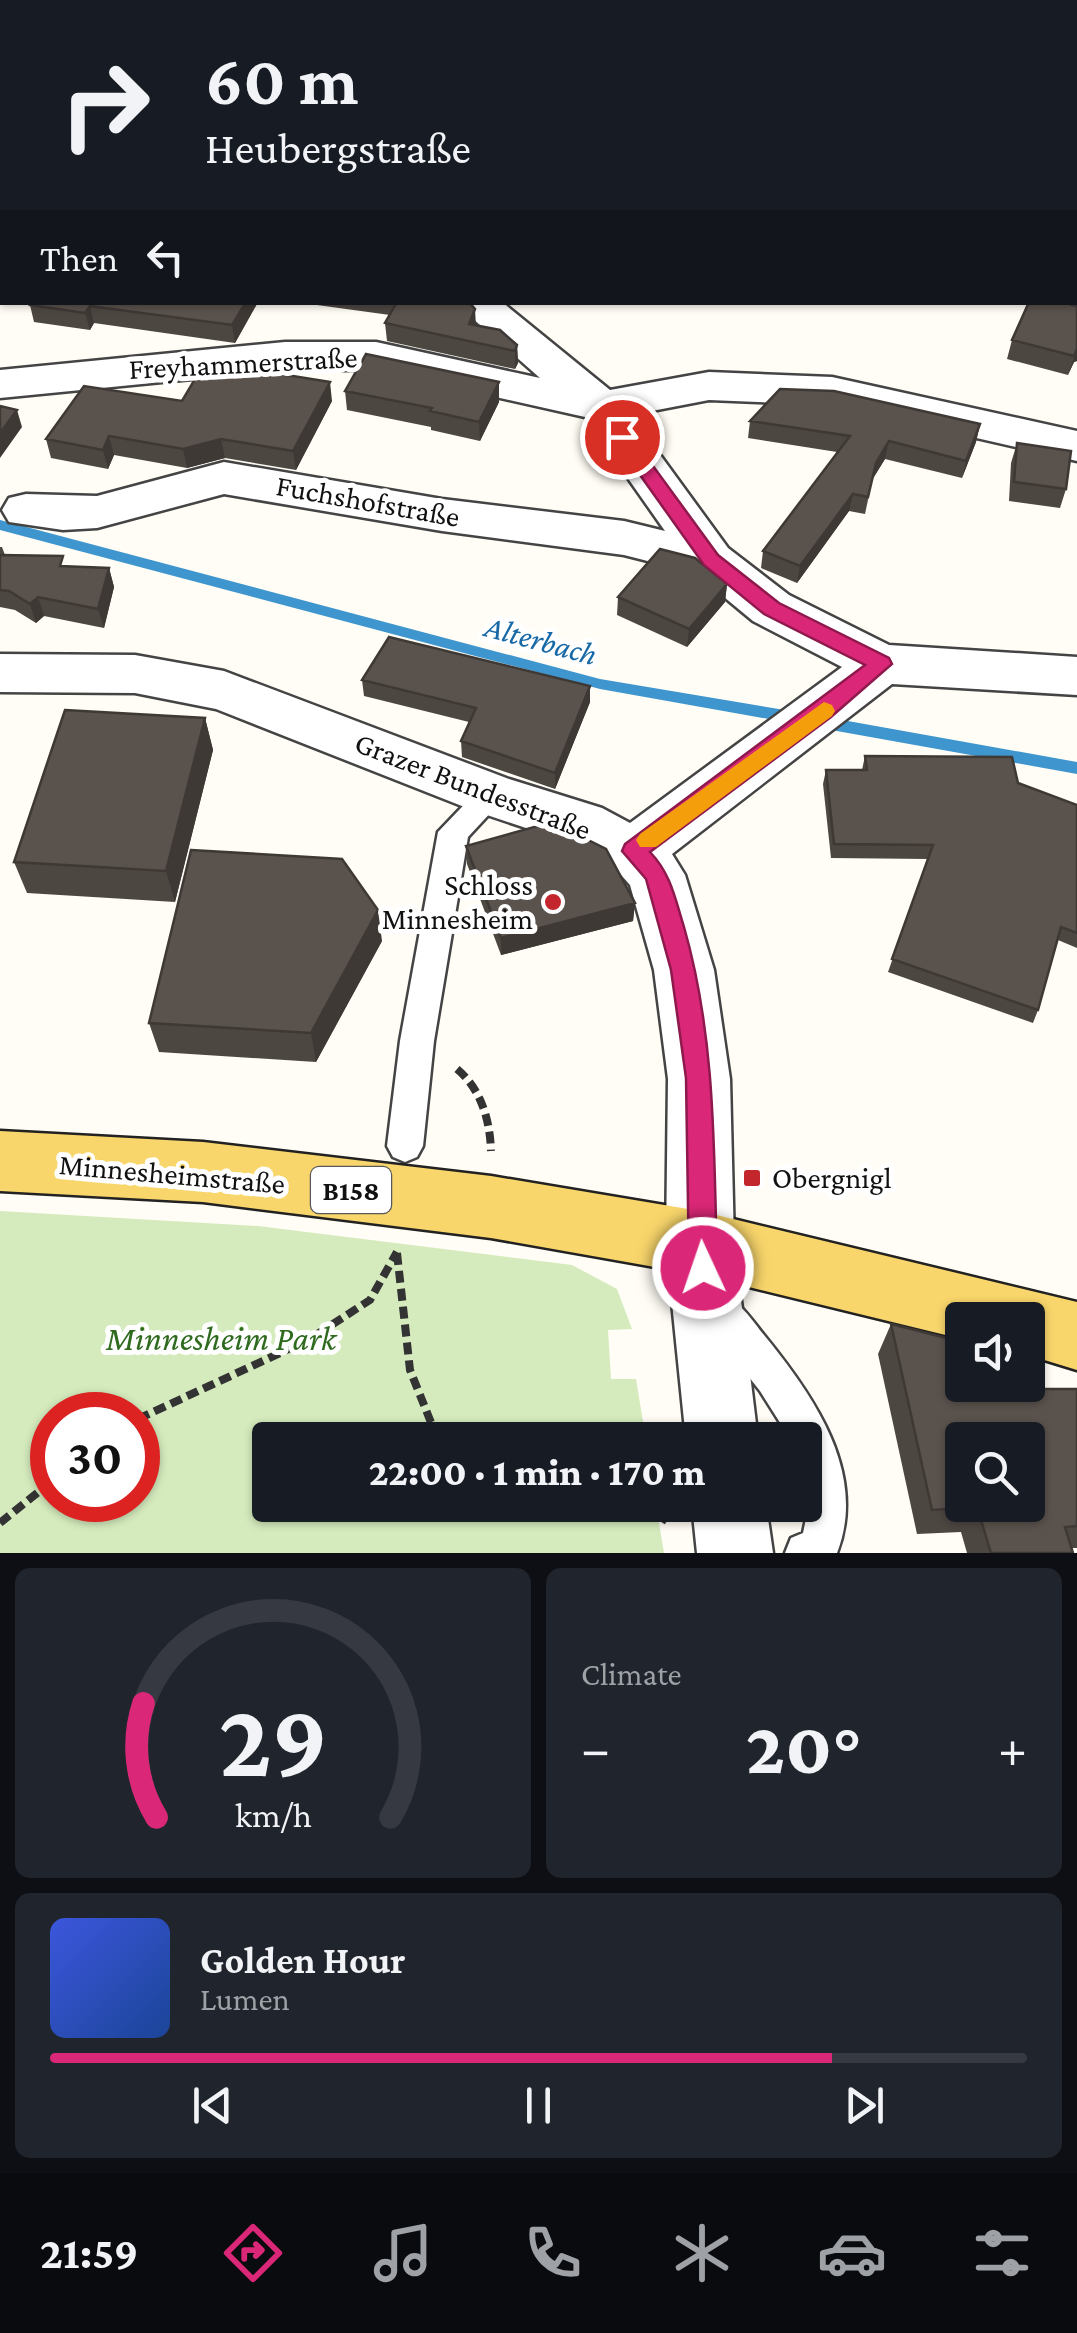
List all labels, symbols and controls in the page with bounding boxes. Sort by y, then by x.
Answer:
icon: right [40,40,170,170]
text: 60 m [205,41,358,119]
text: Heubergstraße [205,123,471,173]
icon: left [138,230,193,285]
text: Then [40,237,118,279]
street label: Freyhammerstraße [128,340,358,386]
pin [580,395,665,480]
icon: arrive [595,410,650,465]
street label: Fuchshofstraße [274,468,462,533]
water label: Alterbach [479,607,601,672]
street label: Grazer Bundesstraße [351,725,596,846]
place label: Schloss Minnesheim [382,868,533,935]
marker: Schloss Minnesheim [542,891,564,913]
street label: Minnesheimstraße [58,1147,286,1200]
place label: Obergnigl [772,1161,892,1195]
road number: B158 [311,1167,391,1213]
marker: Obergnigl [741,1167,763,1189]
position arrow [651,1216,755,1320]
map controls [945,1302,1045,1522]
button: sound [945,1302,1045,1402]
park label: Minnesheim Park [105,1319,338,1358]
speed limit sign: 30 [30,1392,160,1522]
button: search [945,1422,1045,1522]
text: 22:00 · 1 min · 170 m [369,1451,705,1493]
text: Climate [581,1656,682,1692]
text: 29 [218,1682,328,1797]
text: 20° [746,1706,862,1789]
text: − [581,1718,610,1779]
text: + [998,1718,1027,1779]
text: km/h [234,1795,312,1835]
text: Golden Hour [200,1939,406,1981]
text: Lumen [200,1981,290,2017]
icon: previous [185,2078,240,2133]
icon: pause [511,2078,566,2133]
icon: next [837,2078,892,2133]
icon: directions [218,2218,288,2288]
icon: music [368,2218,438,2288]
icon: phone [518,2218,588,2288]
icon: climate [667,2218,737,2288]
icon: car [817,2218,887,2288]
icon: filters [967,2218,1037,2288]
text: 21:59 [40,2228,138,2278]

